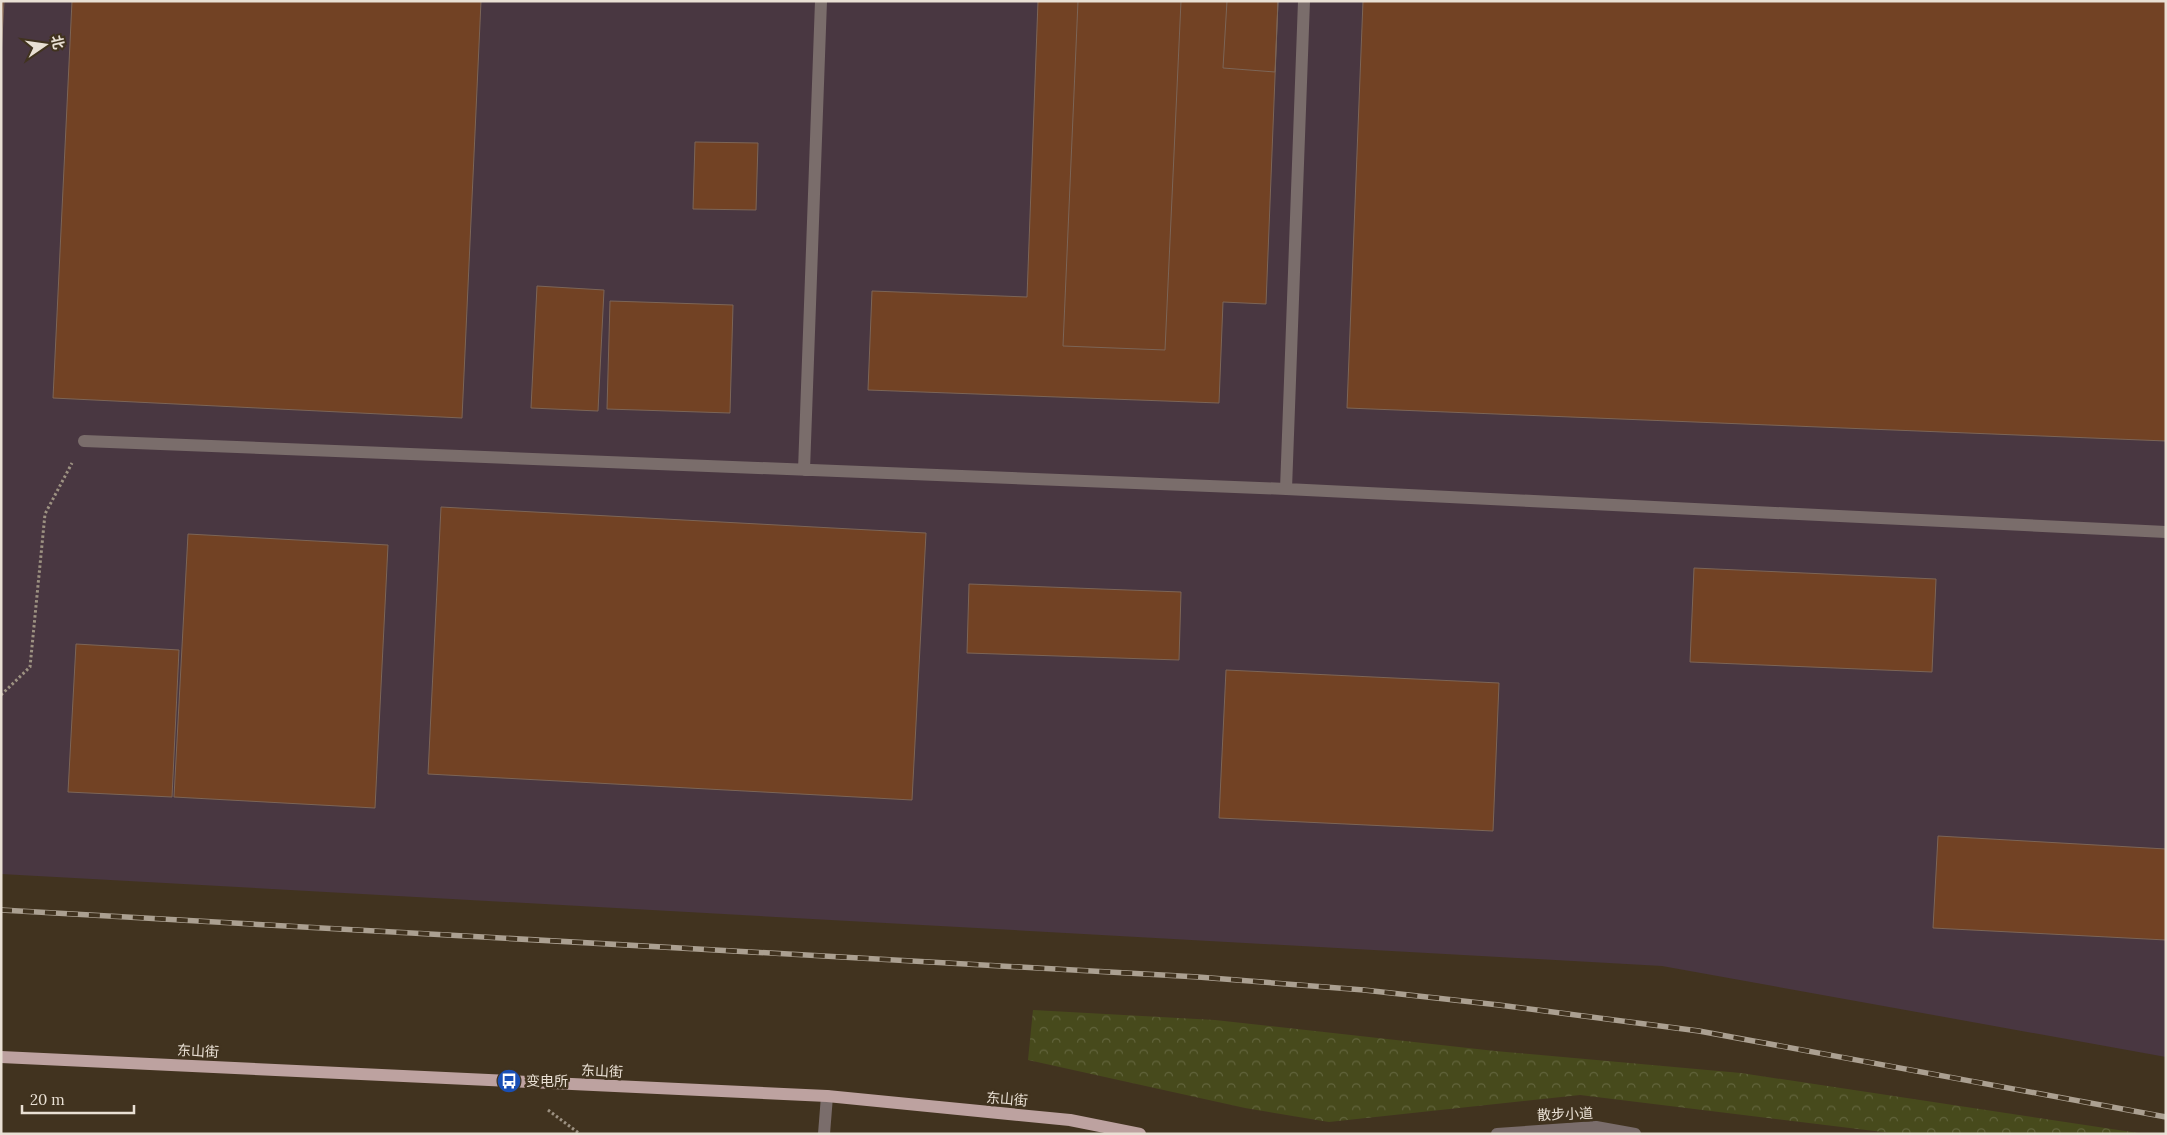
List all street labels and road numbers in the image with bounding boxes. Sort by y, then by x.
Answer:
street label: 东山街 [177,1041,219,1061]
street label: 东山街 [581,1061,623,1081]
street label: 东山街 [985,1088,1029,1110]
street label: 散步小道 [1537,1104,1593,1124]

